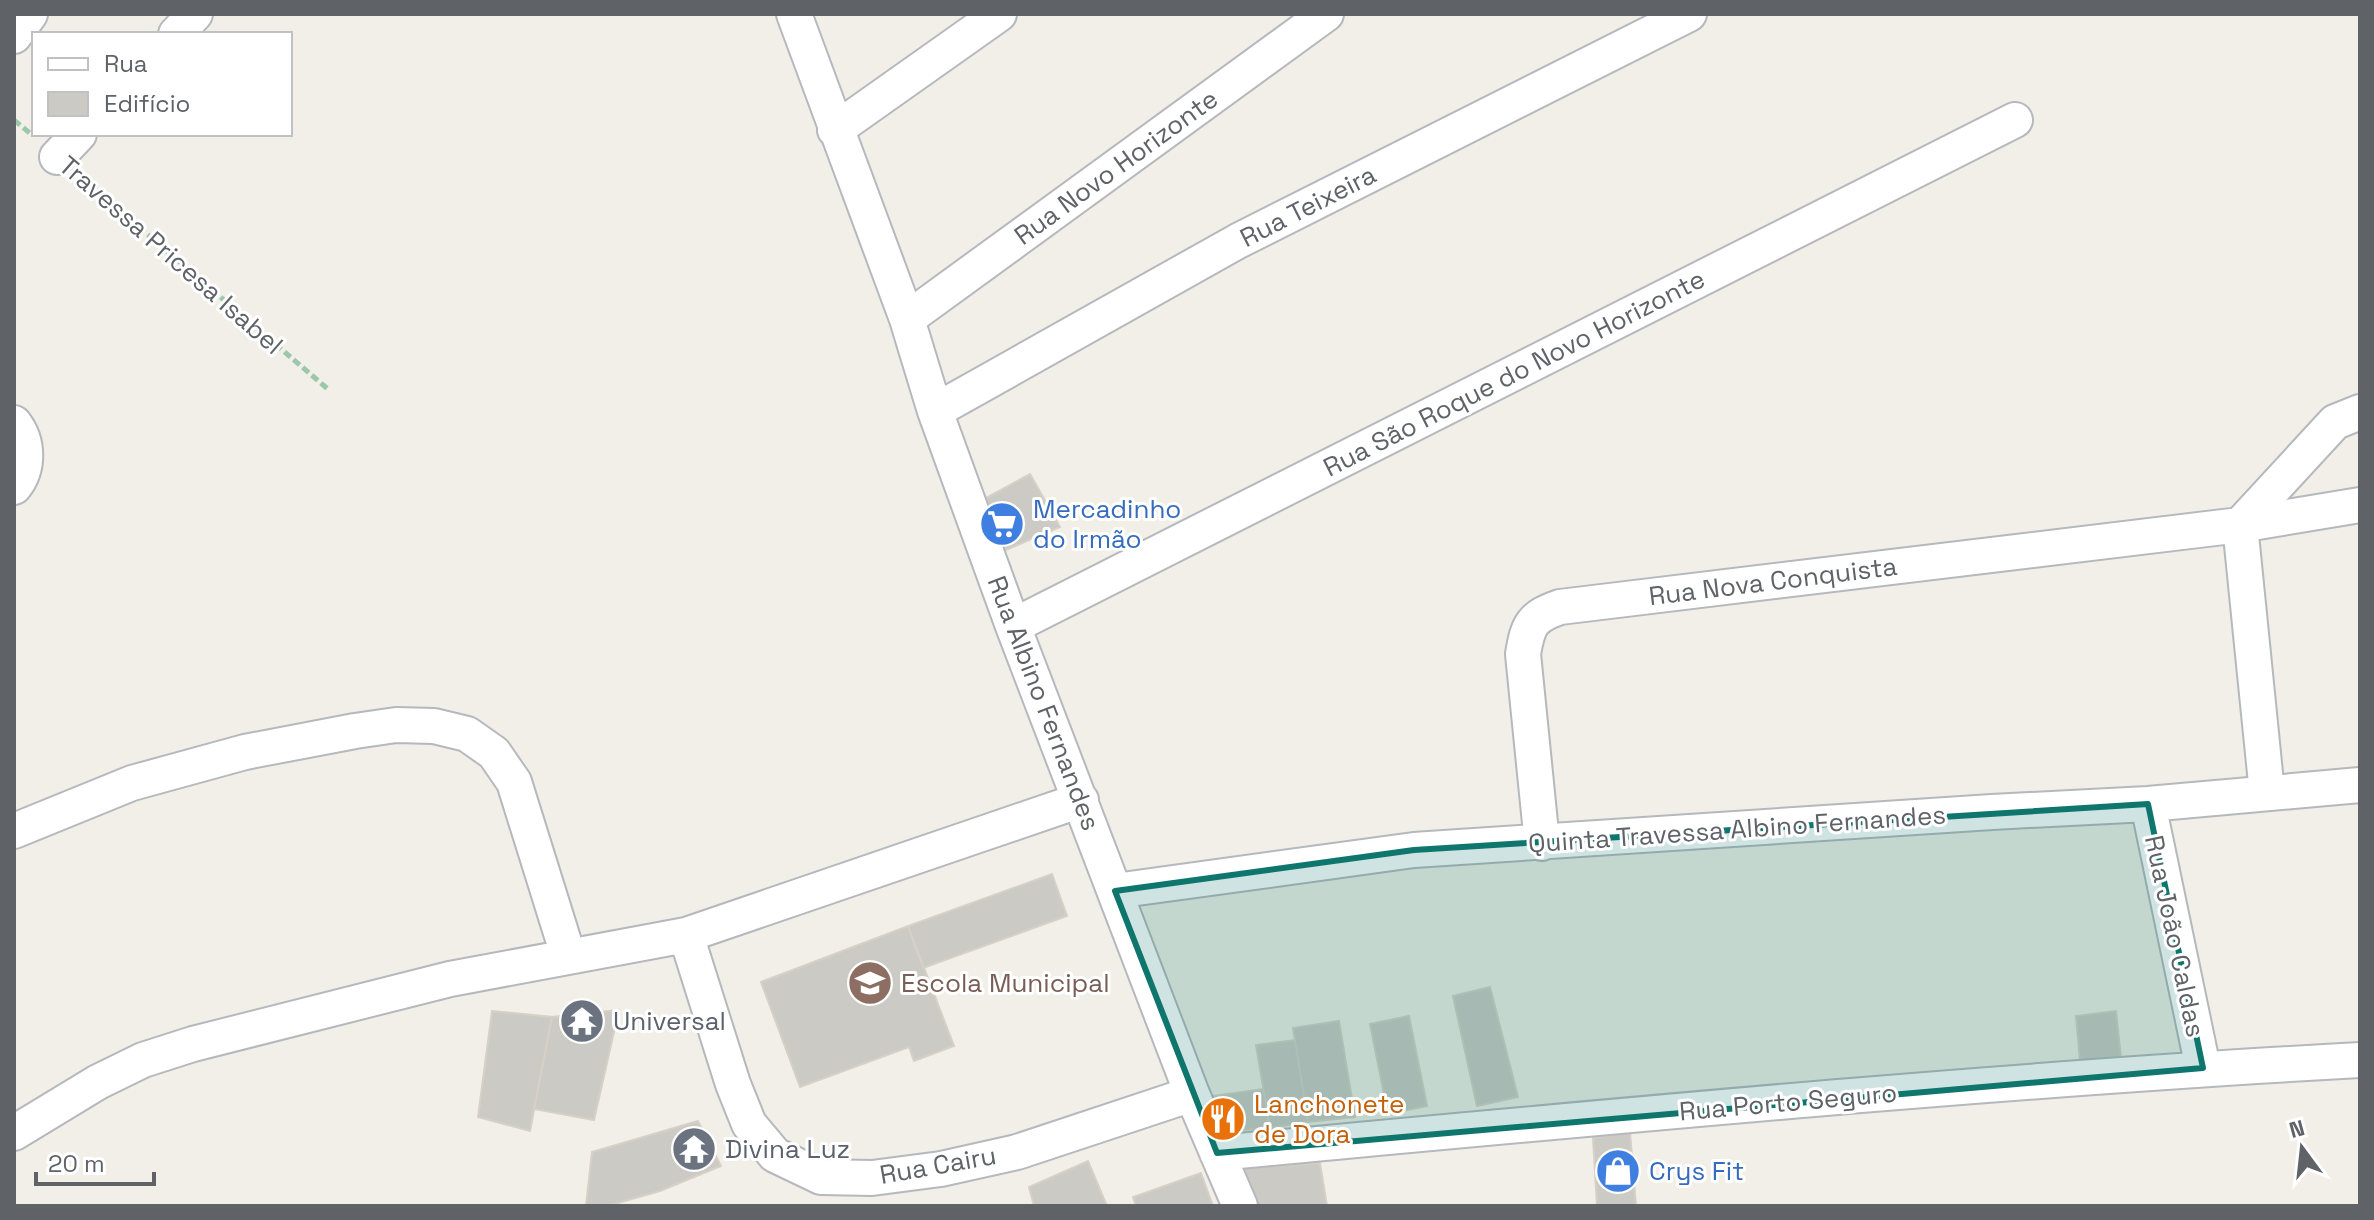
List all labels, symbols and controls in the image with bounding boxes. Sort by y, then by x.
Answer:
legend [32,32,292,136]
text: Rua [104,48,148,79]
street label: Rua Novo Horizonte [1007,82,1225,252]
text: Edifício [104,88,190,119]
street label: Travessa Pricesa Isabel [52,148,290,362]
street label: Rua Teixeira [1234,157,1382,255]
street label: Rua São Roque do Novo Horizonte [1317,262,1711,484]
place label: Mercadinho do Irmão [1033,492,1181,556]
supermarket icon: Mercadinho do Irmão [978,500,1026,548]
street label: Rua Nova Conquista [1647,549,1899,613]
street label: Rua Albino Fernandes [980,571,1108,835]
street label: Quinta Travessa Albino Fernandes [1527,797,1947,861]
street label: Rua João Caldas [2137,832,2213,1040]
school or university icon: Escola Municipal [846,959,894,1007]
place label: Escola Municipal [901,966,1110,1000]
temple icon: Universal [558,997,606,1045]
place label: Universal [613,1004,726,1038]
street label: Rua Porto Seguro [1678,1076,1898,1128]
place label: Lanchonete de Dora [1254,1087,1404,1151]
restaurant icon: Lanchonete de Dora [1199,1095,1247,1143]
north arrow [2262,1108,2342,1188]
text: N [2286,1113,2308,1144]
temple icon: Divina Luz [670,1125,718,1173]
place label: Divina Luz [725,1132,850,1166]
scale bar [36,1136,154,1186]
street label: Rua Cairu [877,1138,999,1192]
shop icon: Crys Fit [1594,1147,1642,1195]
text: 20 m [48,1148,105,1179]
place label: Crys Fit [1649,1154,1744,1188]

